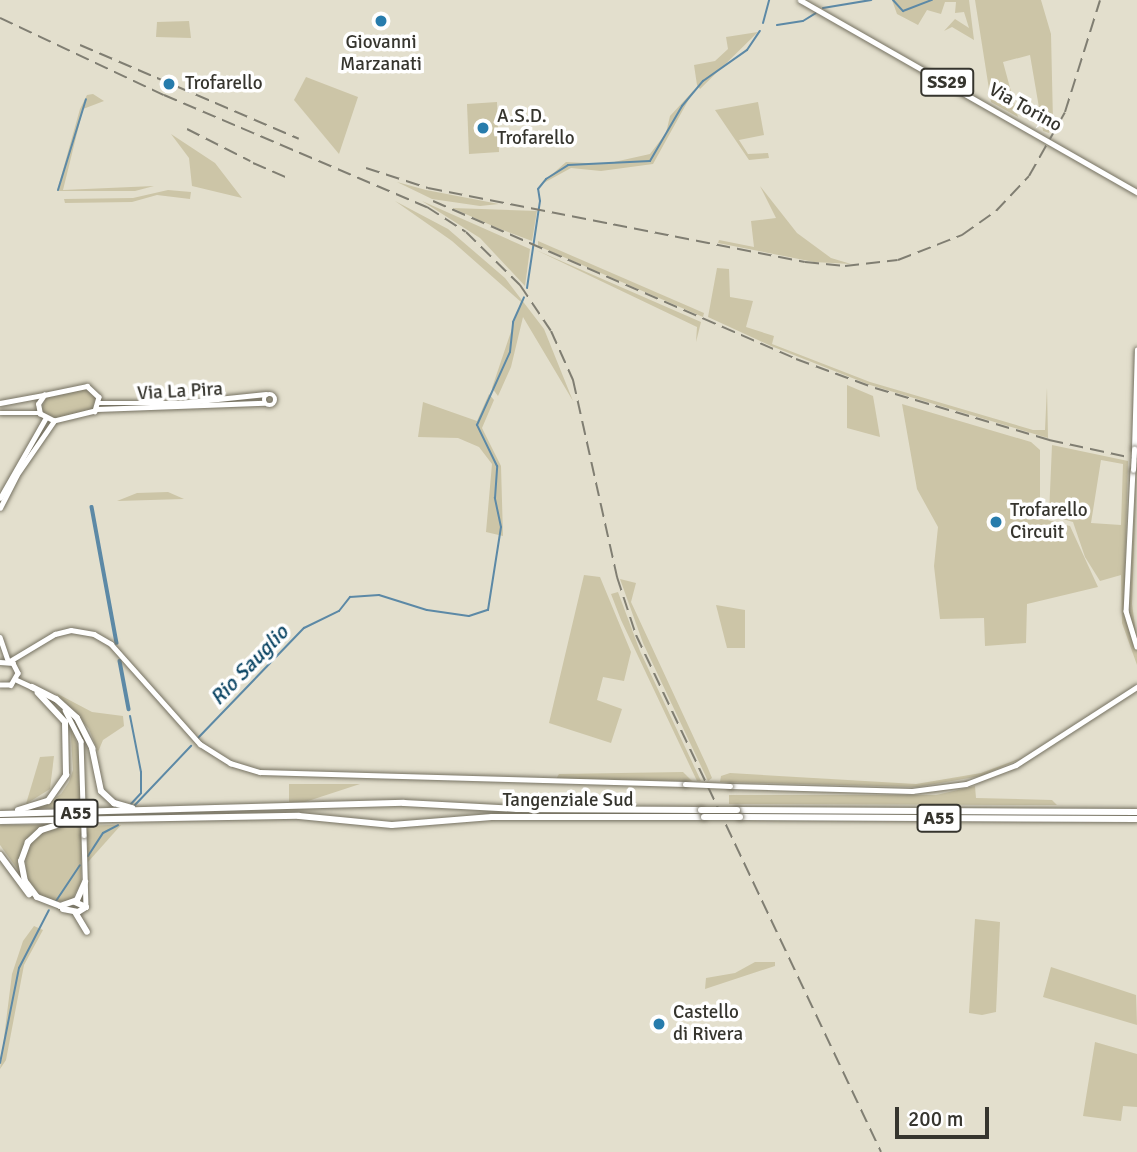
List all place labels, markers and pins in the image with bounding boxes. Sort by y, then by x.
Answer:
marker: Giovanni Marzanati [373,13,389,29]
place label: Giovanni Marzanati [340,32,422,76]
place label: Trofarello [185,73,263,95]
marker: Trofarello [159,74,179,94]
place label: A.S.D. Trofarello [497,106,575,150]
marker: A.S.D. Trofarello [475,120,491,136]
place label: Trofarello Circuit [1010,500,1088,544]
marker: Trofarello Circuit [988,514,1004,530]
place label: Castello di Rivera [673,1002,743,1046]
marker: Castello di Rivera [651,1016,667,1032]

